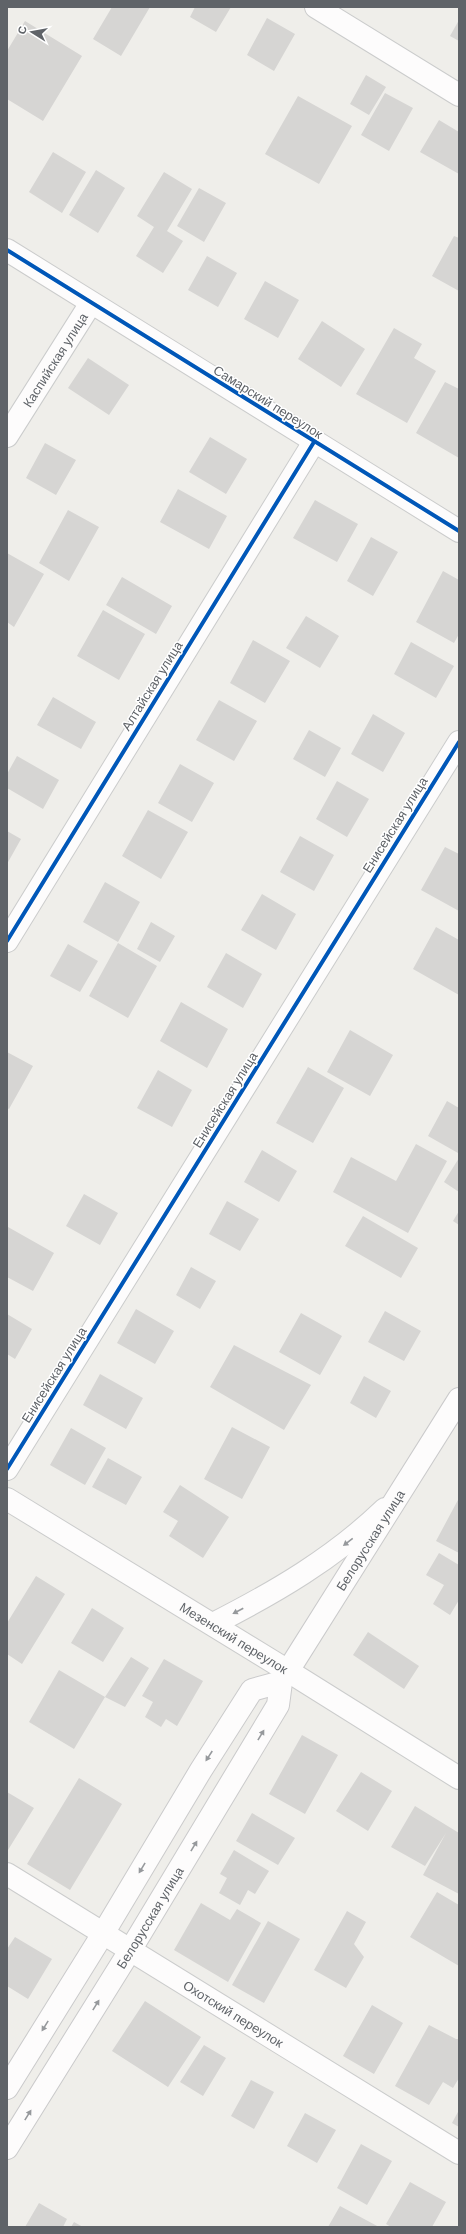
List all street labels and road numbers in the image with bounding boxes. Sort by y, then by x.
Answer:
street label: Каспийская улица [19,309,92,410]
street label: Самарский переулок [210,361,326,443]
street label: Алтайская улица [118,637,187,734]
street label: Енисейская улица [359,773,432,876]
street label: Енисейская улица [189,1048,262,1151]
street label: Енисейская улица [18,1323,91,1426]
street label: Белорусская улица [332,1486,409,1594]
street label: Мезенский переулок [177,1598,291,1678]
street label: Белорусская улица [112,1863,188,1972]
street label: Охотский переулок [180,1976,287,2051]

